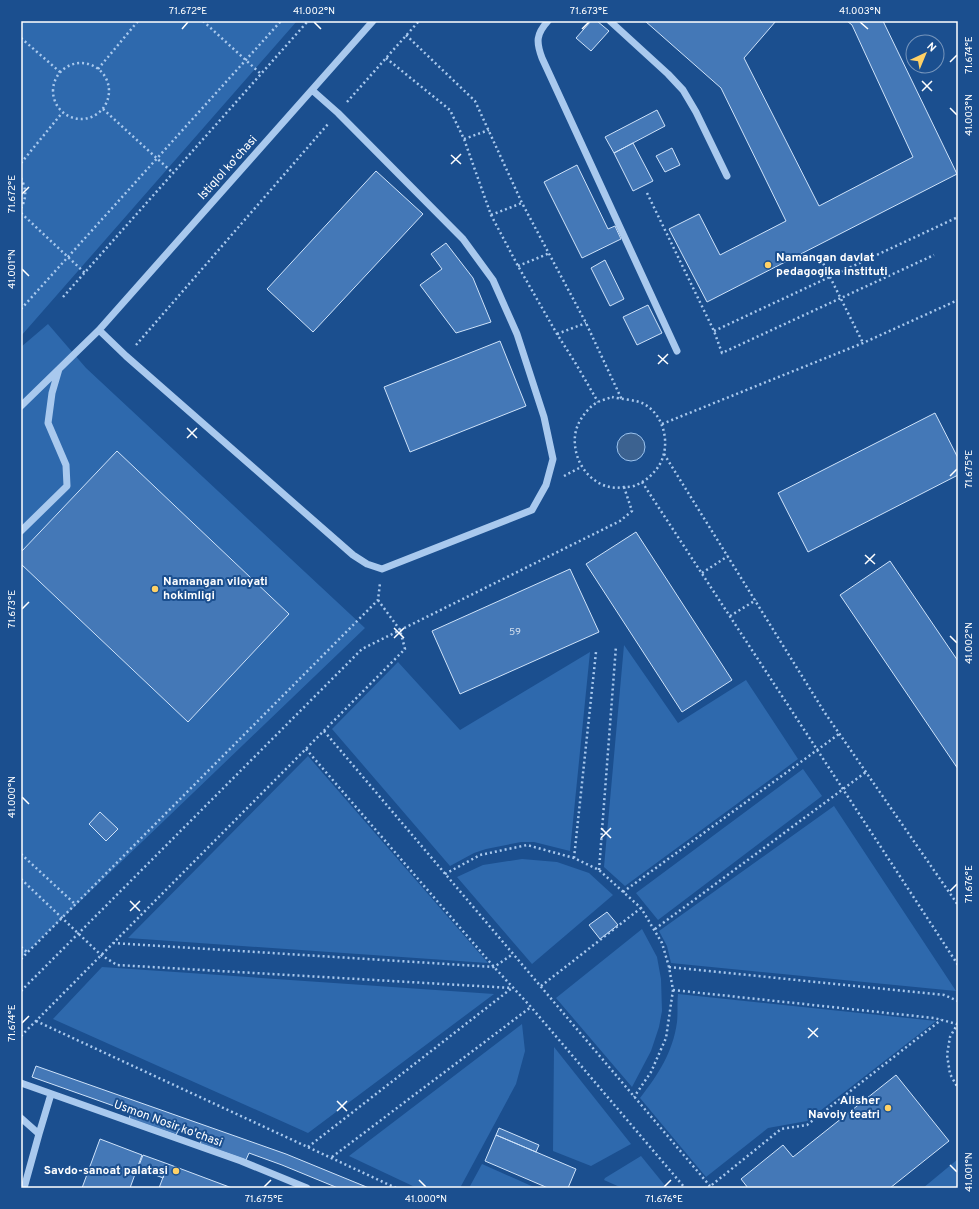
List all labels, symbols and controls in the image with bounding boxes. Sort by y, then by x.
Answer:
text: 71.672°E [169,5,207,18]
text: 41.002°N [293,5,335,18]
text: 71.673°E [570,5,608,18]
text: 41.003°N [839,5,881,18]
north arrow [905,34,945,74]
text: 71.674°E [963,36,976,74]
text: N [924,40,939,55]
text: 41.003°N [963,94,976,136]
street label: Istiqlol ko'chasi [195,132,261,204]
text: 71.672°E [6,175,19,213]
text: 41.001°N [6,249,19,289]
place label: Namangan davlat pedagogika instituti [776,250,888,280]
marker: Namangan davlat pedagogika instituti [763,260,773,270]
text: 71.675°E [963,450,976,488]
place label: Namangan viloyati hokimligi [163,574,268,604]
marker: Namangan viloyati hokimligi [150,584,160,594]
text: 71.673°E [6,590,19,628]
text: 41.002°N [963,622,976,664]
house number: 59 [509,626,521,639]
text: 41.000°N [6,776,19,818]
text: 71.676°E [963,865,976,903]
text: 71.674°E [6,1004,19,1042]
place label: Alisher Navoiy teatri [808,1093,880,1123]
street label: Usmon Nosir ko'chasi [111,1097,225,1151]
marker: Alisher Navoiy teatri [883,1103,893,1113]
text: 41.001°N [963,1152,976,1192]
place label: Savdo-sanoat palatasi [44,1163,168,1179]
marker: Savdo-sanoat palatasi [171,1166,181,1176]
text: 71.675°E [245,1193,283,1206]
text: 41.000°N [405,1193,447,1206]
text: 71.676°E [645,1193,683,1206]

